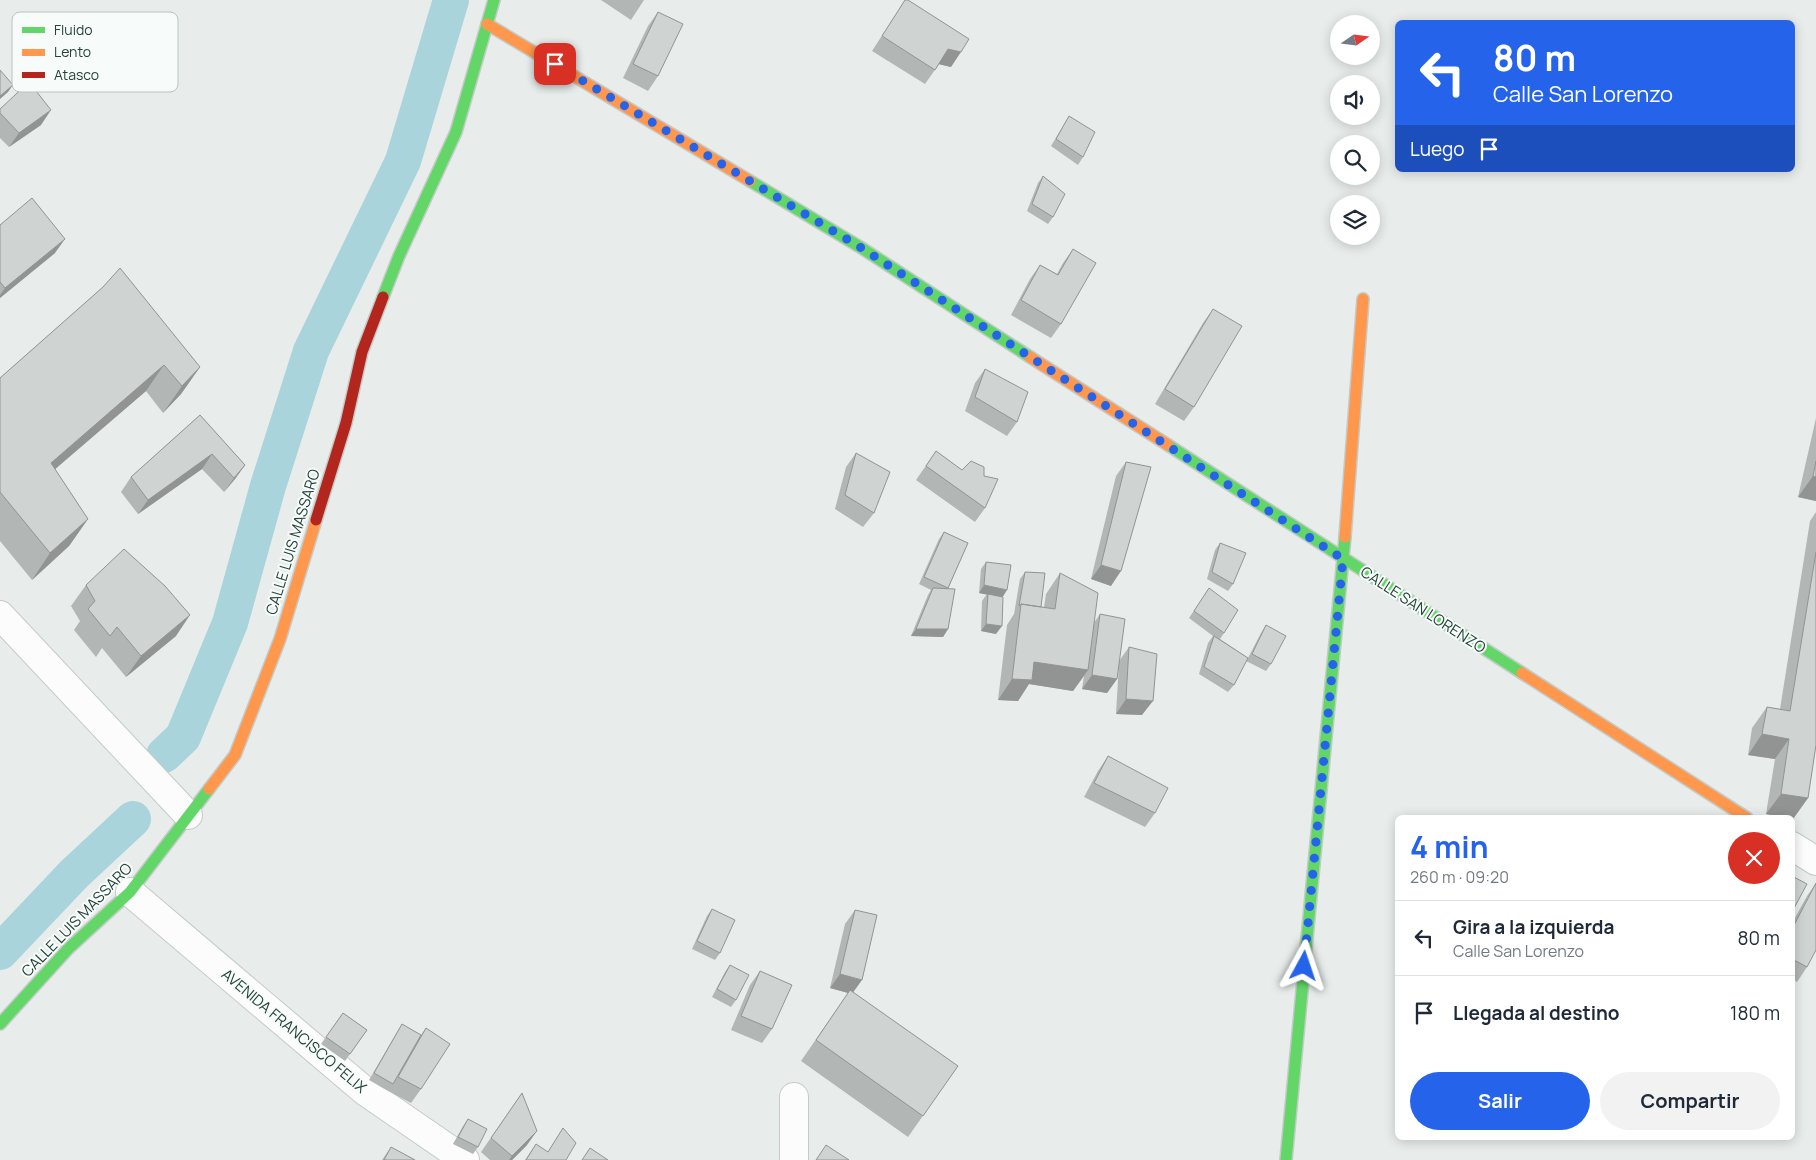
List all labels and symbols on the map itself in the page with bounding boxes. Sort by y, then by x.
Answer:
legend [12,12,178,92]
north arrow [1330,15,1380,65]
text: Fluido [54,20,92,39]
text: Lento [54,42,91,61]
pin [534,43,576,85]
text: Atasco [54,65,99,84]
street label: CALLE LUIS MASSARO [260,466,325,617]
street label: CALLE SAN LORENZO [1357,561,1490,658]
street label: CALLE LUIS MASSARO [17,858,137,981]
position arrow [1277,939,1329,991]
street label: AVENIDA FRANCISCO FELIX [217,964,371,1098]

